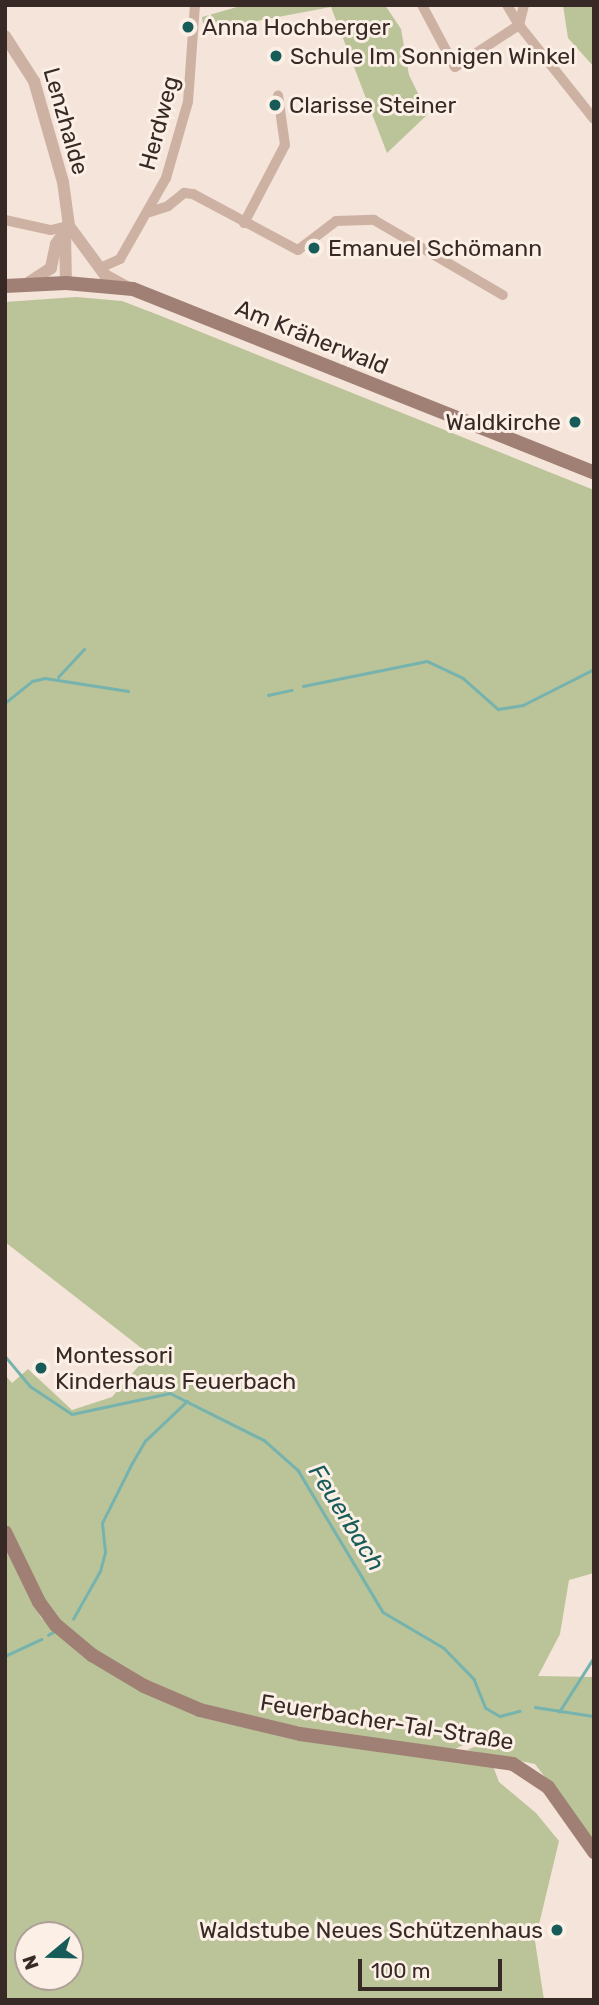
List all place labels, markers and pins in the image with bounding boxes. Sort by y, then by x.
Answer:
place label: Anna Hochberger [202,13,390,41]
marker: Anna Hochberger [180,19,196,35]
place label: Schule Im Sonnigen Winkel [290,42,576,70]
marker: Schule Im Sonnigen Winkel [268,48,284,64]
place label: Clarisse Steiner [289,91,456,119]
marker: Clarisse Steiner [267,97,283,113]
place label: Emanuel Schömann [328,234,542,262]
marker: Emanuel Schömann [306,240,322,256]
place label: Waldkirche [446,408,561,436]
marker: Waldkirche [567,414,583,430]
place label: Montessori Kinderhaus Feuerbach [55,1341,296,1395]
marker: Montessori Kinderhaus Feuerbach [33,1360,49,1376]
place label: Waldstube Neues Schützenhaus [199,1916,543,1944]
marker: Waldstube Neues Schützenhaus [549,1922,565,1938]

